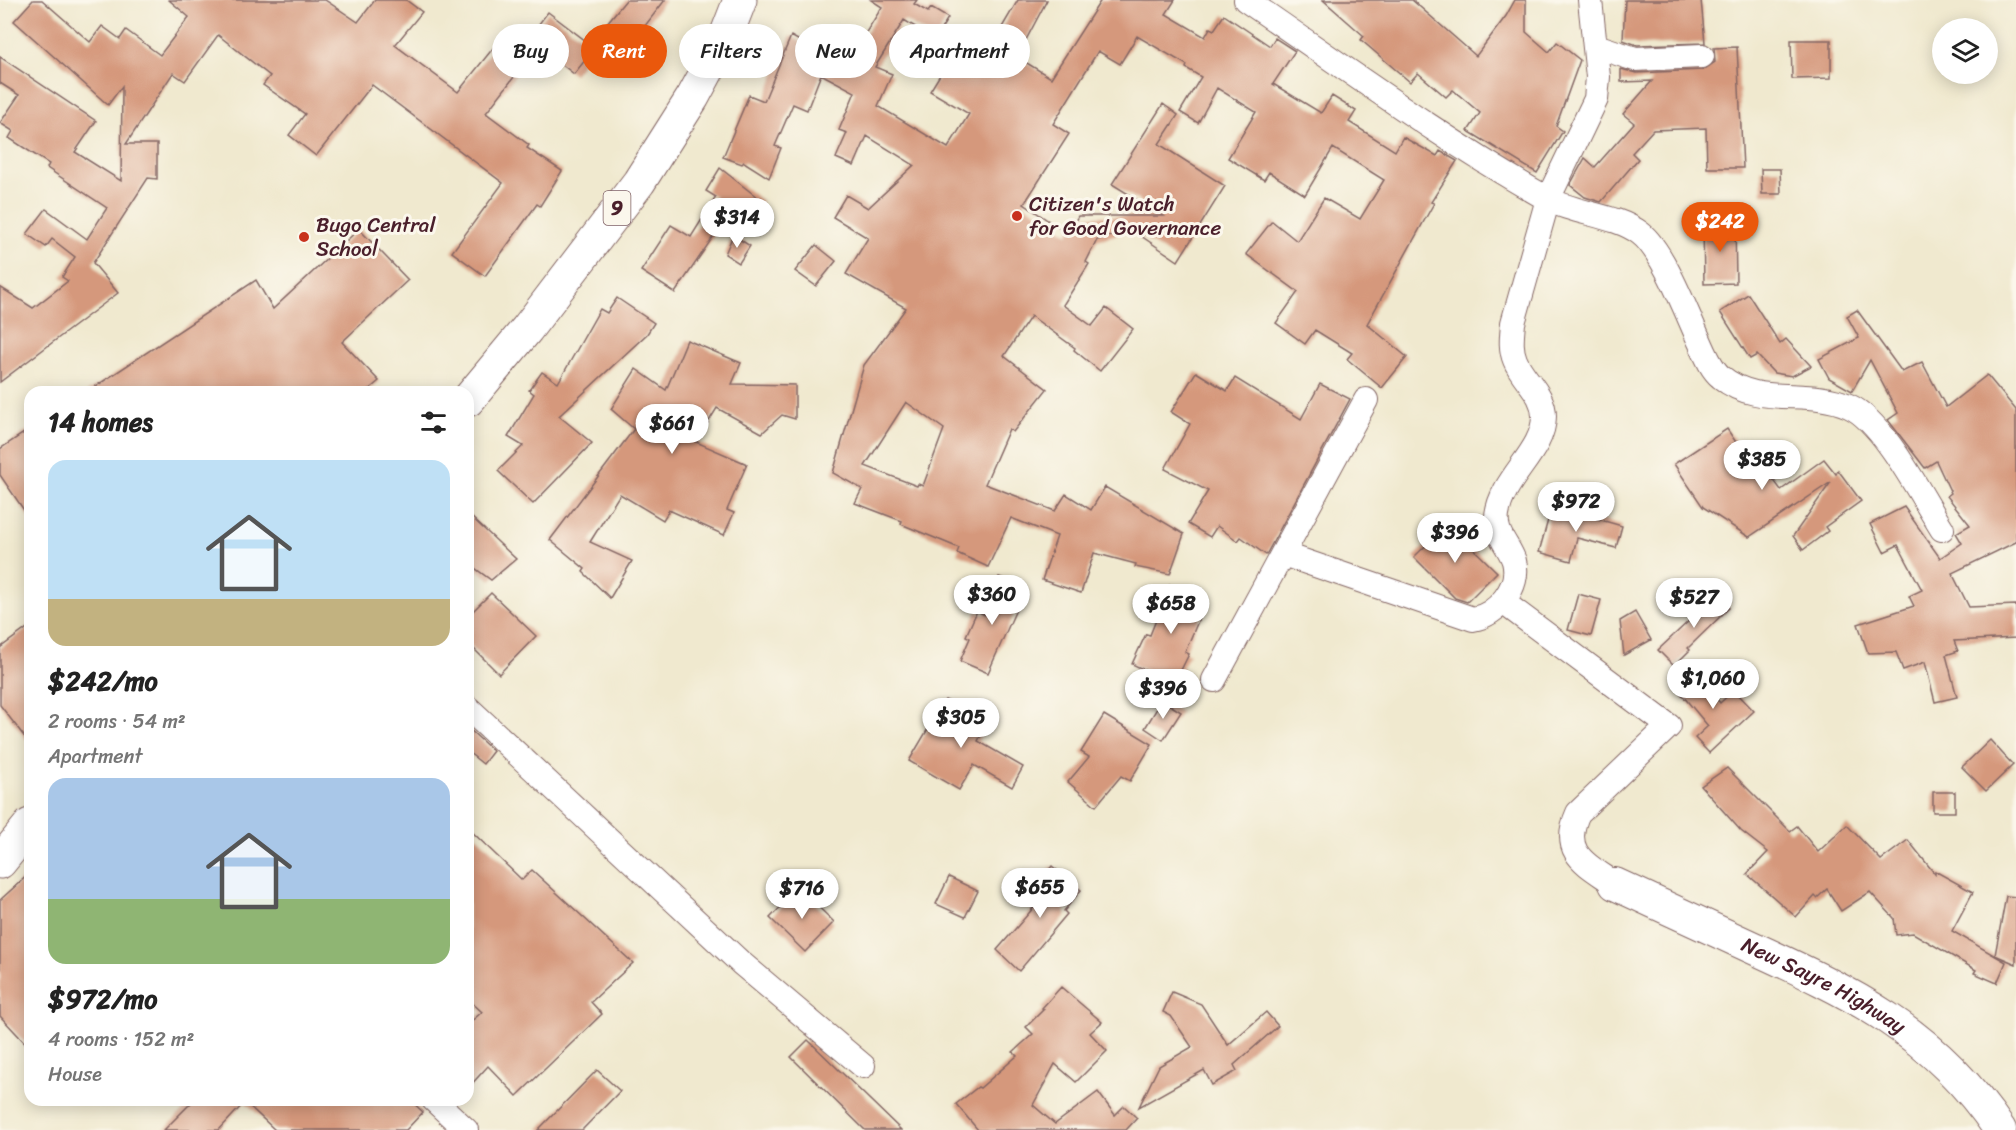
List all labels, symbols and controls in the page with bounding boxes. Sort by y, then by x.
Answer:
map controls [1932,18,1998,84]
button: layers [1932,18,1998,84]
chip: Buy [492,24,569,78]
chip: Rent [581,24,667,78]
chip: Filters [679,24,783,78]
chip: New [795,24,877,78]
chip: Apartment [889,24,1030,78]
place label: Citizen's Watch for Good Governance [1029,185,1221,247]
road number: 9 [604,191,630,225]
pin: $314 [701,198,773,249]
text: $314 [714,200,760,235]
pin: $242 [1684,202,1756,253]
text: $242 [1695,204,1745,239]
place label: Bugo Central School [316,206,436,268]
marker: Citizen's Watch for Good Governance [1010,209,1024,223]
marker: Bugo Central School [297,230,311,244]
text: 14 homes [48,399,153,445]
pin: $661 [636,404,708,455]
icon: filters [417,406,450,439]
text: $661 [650,406,694,441]
pin: $385 [1726,440,1798,491]
text: $385 [1738,442,1786,477]
pin: $972 [1540,482,1612,533]
text: $972 [1552,484,1600,519]
icon: home [195,499,303,607]
pin: $396 [1419,513,1491,564]
text: $396 [1431,515,1479,550]
pin: $360 [956,575,1028,626]
text: $360 [968,577,1016,612]
pin: $527 [1658,578,1730,629]
text: $527 [1670,580,1718,615]
pin: $658 [1135,584,1207,635]
text: $658 [1146,586,1196,621]
text: $242/mo [48,658,158,704]
pin: $1,060 [1664,659,1762,710]
text: $1,060 [1681,661,1745,696]
pin: $396 [1127,669,1199,720]
text: $396 [1139,671,1187,706]
pin: $305 [925,698,997,749]
text: $305 [936,700,986,735]
text: 2 rooms · 54 m² [48,704,186,739]
text: Apartment [48,739,142,774]
icon: home [195,817,303,925]
pin: $655 [1004,868,1076,919]
pin: $716 [766,869,838,920]
text: $655 [1015,870,1065,905]
text: $716 [780,871,824,906]
street label: New Sayre Highway [1735,926,1914,1045]
text: $972/mo [48,976,157,1022]
text: 4 rooms · 152 m² [48,1022,194,1057]
text: House [48,1057,102,1092]

